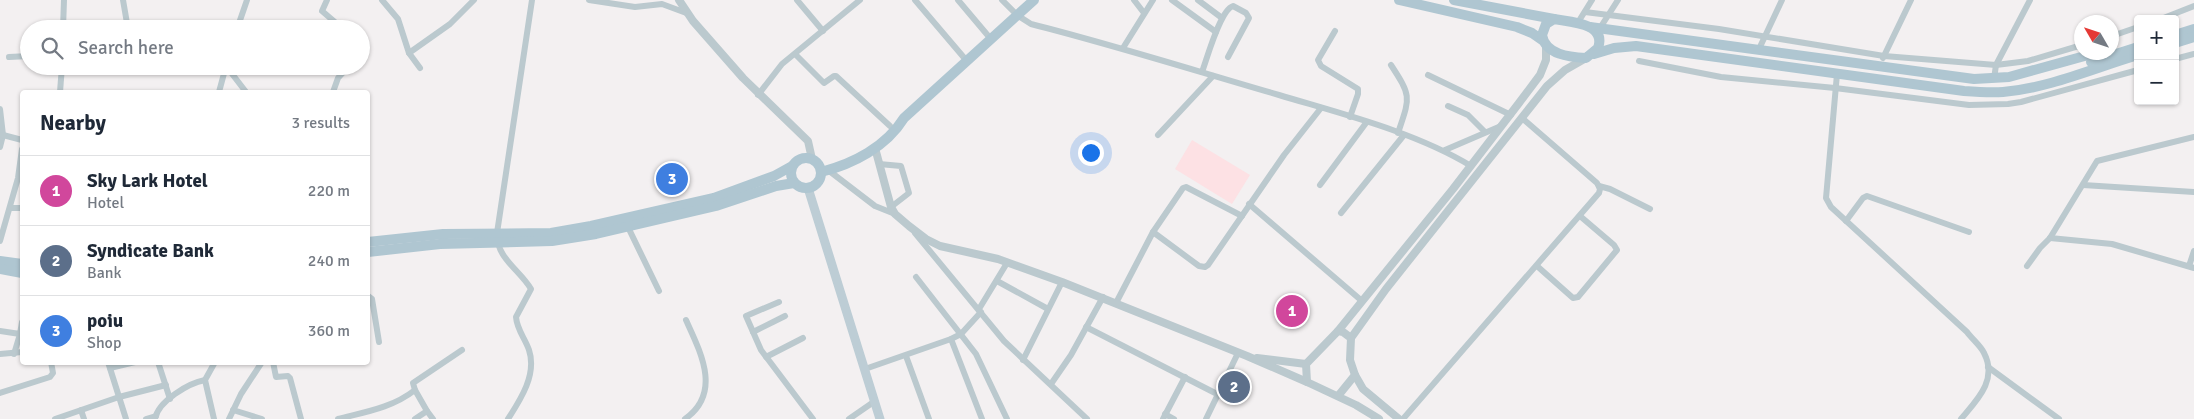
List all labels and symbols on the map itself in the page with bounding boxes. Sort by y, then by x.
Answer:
north arrow [2074,15,2119,60]
your location [1078,140,1104,166]
pin: 3 [656,160,688,198]
pin: 1 [1276,292,1308,330]
pin: 2 [1218,368,1250,406]

